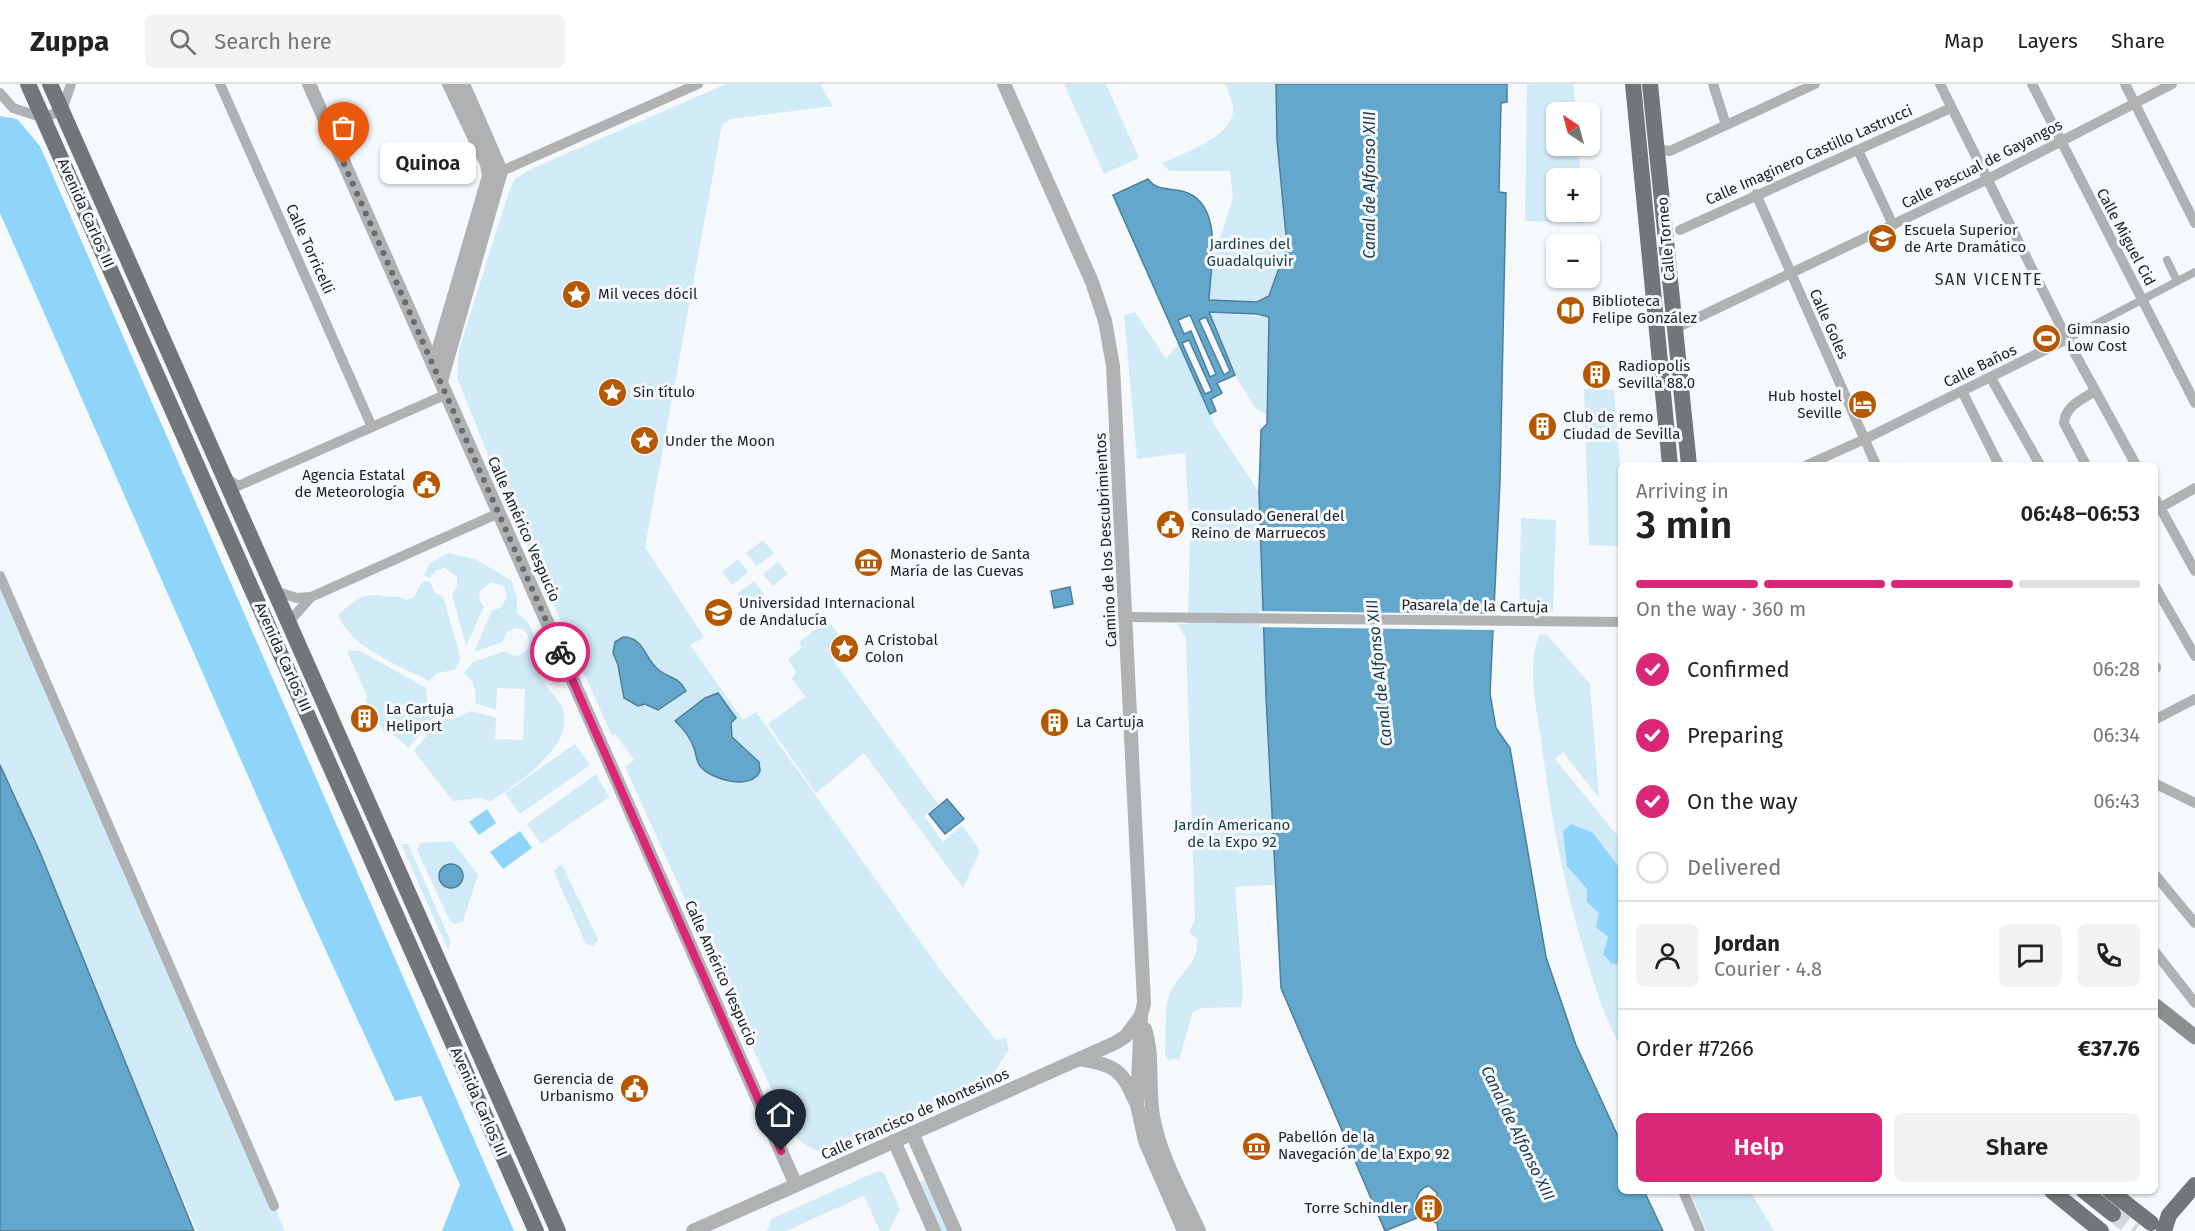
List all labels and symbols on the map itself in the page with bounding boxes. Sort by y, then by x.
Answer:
street label: Calle Imaginero Castillo Lastrucci [1703,101,1915,209]
pin [318,102,369,164]
north arrow [1546,102,1600,156]
water label: Canal de Alfonso XIII [1360,111,1379,259]
street label: Calle Pascual de Gayangos [1899,116,2065,212]
callout: Quinoa [380,143,476,185]
street label: Avenida Carlos III [54,156,118,270]
street label: Calle Miguel Cid [2093,185,2159,289]
street label: Calle Torneo [1653,196,1679,282]
street label: Calle Torricelli [282,201,338,297]
place label: Escuela Superior de Arte Dramático [1904,221,2026,256]
school or university icon: Escuela Superior de Arte Dramático [1867,223,1899,255]
park label: Jardines del Guadalquivir [1207,235,1294,270]
district label: SAN VICENTE [1935,270,2043,289]
place icon: Mil veces dócil [561,278,593,310]
place label: Mil veces dócil [598,285,698,303]
street label: Calle Goles [1806,286,1852,362]
place label: Biblioteca Felipe González [1592,292,1697,327]
library icon: Biblioteca Felipe González [1555,294,1587,326]
place label: Gimnasio Low Cost [2067,320,2130,355]
sports icon: Gimnasio Low Cost [2030,322,2062,354]
street label: Calle Baños [1941,341,2019,391]
place label: Radiopolis Sevilla 88.0 [1618,357,1695,392]
building icon: Radiopolis Sevilla 88.0 [1581,359,1613,391]
place icon: Sin título [596,376,628,408]
place label: Sin título [633,383,695,401]
place label: Hub hostel Seville [1768,387,1843,422]
hotel icon: Hub hostel Seville [1847,389,1879,421]
place label: Club de remo Ciudad de Sevilla [1563,408,1680,443]
building icon: Club de remo Ciudad de Sevilla [1526,410,1558,442]
place icon: Under the Moon [628,425,660,457]
place label: Under the Moon [665,432,775,450]
street label: Camino de los Descubrimientos [1091,432,1121,648]
street label: Calle Américo Vespucio [484,453,564,605]
place label: Agencia Estatal de Meteorología [295,466,406,501]
public building icon: Agencia Estatal de Meteorología [410,468,442,500]
place label: Consulado General del Reino de Marruecos [1191,507,1345,542]
public building icon: Consulado General del Reino de Marruecos [1154,509,1186,541]
place label: Monasterio de Santa María de las Cuevas [890,545,1030,580]
museum icon: Monasterio de Santa María de las Cuevas [853,547,885,579]
place label: Universidad Internacional de Andalucía [739,594,916,629]
school or university icon: Universidad Internacional de Andalucía [702,596,734,628]
street label: Pasarela de la Cartuja [1401,596,1549,616]
water label: Canal de Alfonso XIII [1362,598,1396,747]
street label: Avenida Carlos III [251,600,315,714]
courier [530,622,590,682]
place label: A Cristobal Colon [865,631,938,666]
place icon: A Cristobal Colon [828,633,860,665]
place label: La Cartuja Heliport [386,700,454,735]
building icon: La Cartuja Heliport [349,702,381,734]
building icon: La Cartuja [1039,706,1071,738]
place label: La Cartuja [1076,713,1144,731]
park label: Jardín Americano de la Expo 92 [1174,816,1290,851]
street label: Calle Américo Vespucio [681,897,761,1049]
street label: Avenida Carlos III [447,1045,511,1159]
water label: Canal de Alfonso XIII [1477,1063,1559,1204]
street label: Calle Francisco de Montesinos [818,1064,1012,1164]
place label: Gerencia de Urbanismo [533,1070,614,1105]
public building icon: Gerencia de Urbanismo [619,1072,651,1104]
pin [755,1089,806,1151]
place label: Pabellón de la Navegación de la Expo 92 [1278,1128,1450,1163]
museum icon: Pabellón de la Navegación de la Expo 92 [1241,1130,1273,1162]
building icon: Torre Schindler [1413,1192,1445,1224]
place label: Torre Schindler [1305,1199,1408,1217]

